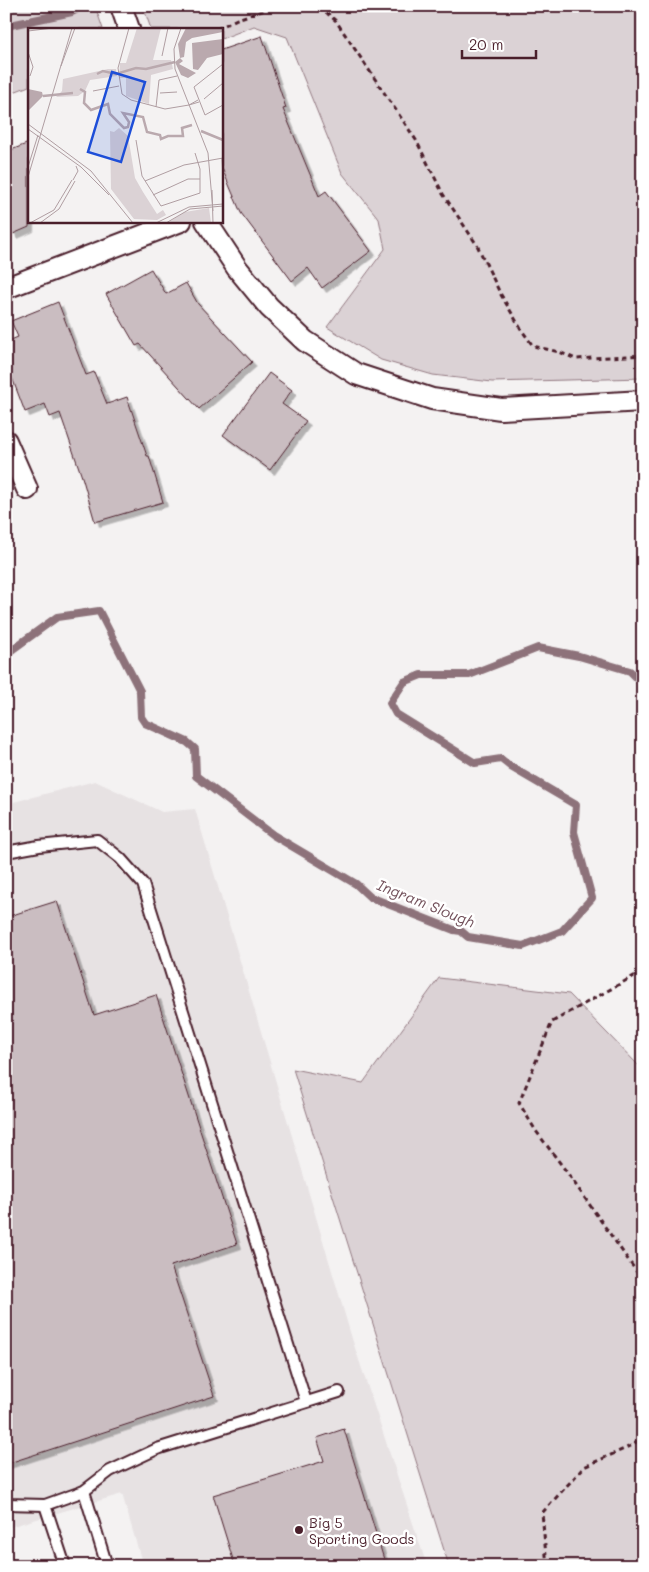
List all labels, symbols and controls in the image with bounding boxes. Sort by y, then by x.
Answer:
inset map [28,28,222,222]
scale bar [462,28,535,60]
text: 20 m [469,34,503,54]
water label: Ingram Slough [374,874,478,932]
place label: Big 5 Sporting Goods [309,1513,414,1548]
marker: Big 5 Sporting Goods [293,1524,305,1536]

